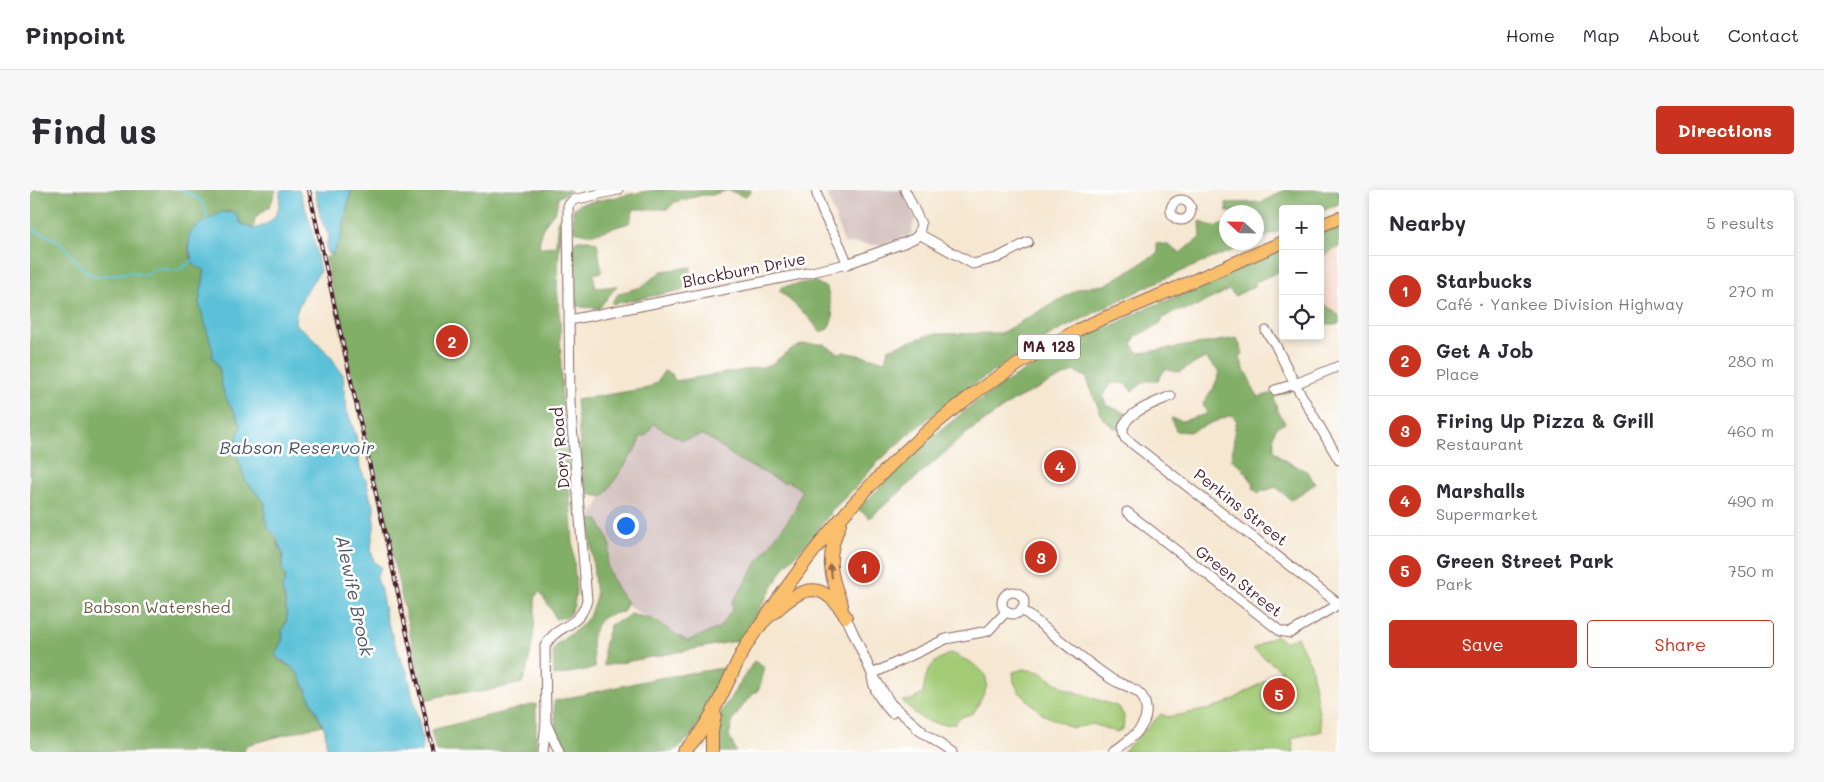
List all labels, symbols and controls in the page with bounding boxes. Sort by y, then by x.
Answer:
text: Pinpoint [25,19,126,50]
text: Home [1506,23,1555,47]
text: Map [1583,23,1619,47]
text: About [1647,23,1700,47]
text: Contact [1728,23,1799,47]
button: Directions [1656,106,1794,154]
text: Find us [30,107,157,153]
north arrow [1219,205,1264,250]
map controls [1279,205,1324,340]
button: + [1279,205,1324,250]
text: Nearby [1389,209,1466,236]
text: 5 results [1706,212,1774,233]
street label: Blackburn Drive [681,247,807,292]
button: − [1279,250,1324,295]
text: Starbucks [1436,268,1532,293]
text: 1 [1401,280,1409,301]
text: 270 m [1728,280,1774,301]
text: Café · Yankee Division Highway [1436,293,1684,314]
button: locate [1279,295,1324,340]
pin: 2 [436,322,468,360]
road number: MA 128 [1018,334,1080,360]
text: Get A Job [1436,338,1533,363]
text: 2 [1401,350,1409,371]
text: 280 m [1728,350,1774,371]
text: Place [1436,363,1479,384]
street label: Dory Road [545,406,574,490]
text: Firing Up Pizza & Grill [1436,408,1654,433]
text: 3 [1400,420,1410,441]
text: 460 m [1727,420,1774,441]
text: Restaurant [1436,433,1524,454]
water label: Babson Reservoir [219,435,375,459]
pin: 4 [1044,447,1076,485]
street label: Perkins Street [1190,463,1293,550]
text: Marshalls [1436,478,1525,503]
text: 4 [1400,490,1410,511]
text: 490 m [1727,490,1774,511]
text: Supermarket [1436,503,1538,524]
your location [613,513,639,539]
water label: Alewife Brook [330,533,380,659]
pin: 3 [1025,538,1057,576]
street label: Green Street [1192,540,1287,621]
pin: 1 [848,548,880,586]
text: Green Street Park [1436,548,1614,573]
text: 5 [1400,560,1410,581]
text: 750 m [1728,560,1774,581]
one-way arrow [827,563,835,579]
text: Park [1436,573,1472,594]
park label: Babson Watershed [83,596,231,617]
button: Save [1389,620,1577,668]
button: Share [1587,620,1774,668]
pin: 5 [1263,675,1295,713]

